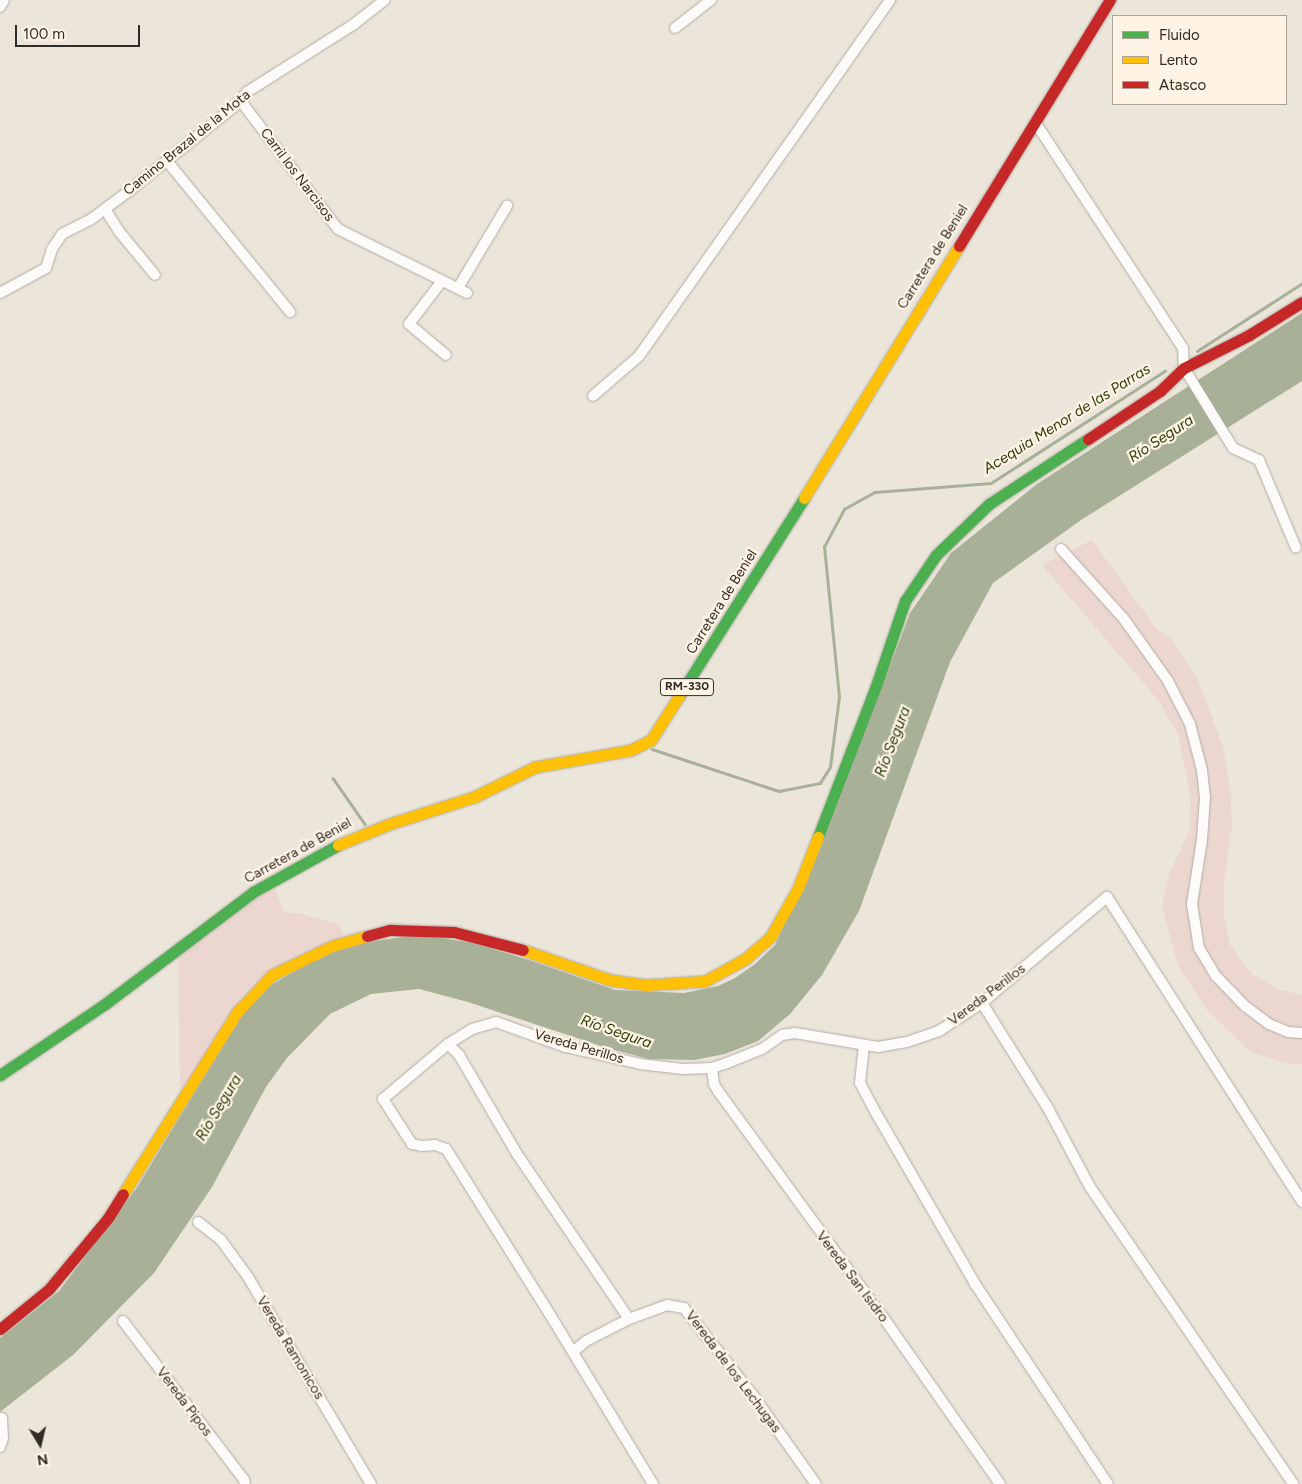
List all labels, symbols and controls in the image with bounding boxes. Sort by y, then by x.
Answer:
scale bar [18,15,142,47]
legend [1112,15,1287,105]
text: 100 m [23,25,65,43]
text: Fluido [1159,26,1200,44]
text: Lento [1159,51,1198,69]
text: Atasco [1159,76,1206,94]
street label: Camino Brazal de la Mota [120,87,254,199]
street label: Carril los Narcisos [256,125,338,225]
street label: Carretera de Beniel [894,202,972,312]
water label: Acequia Menor de las Parras [980,360,1154,478]
water label: Río Segura [1125,411,1197,467]
street label: Carretera de Beniel [683,547,761,657]
road number: RM-330 [660,678,714,696]
water label: Río Segura [871,704,915,780]
street label: Carretera de Beniel [242,815,354,887]
street label: Vereda Perillos [945,961,1029,1029]
water label: Río Segura [578,1011,654,1053]
street label: Vereda Perillos [532,1026,626,1068]
water label: Río Segura [192,1072,246,1144]
street label: Vereda San Isidro [812,1228,892,1326]
street label: Vereda Ramonicos [253,1293,327,1403]
street label: Vereda de los Lechugas [682,1308,784,1436]
street label: Vereda Pipos [153,1364,215,1440]
north arrow [15,1419,65,1469]
text: N [36,1450,49,1469]

